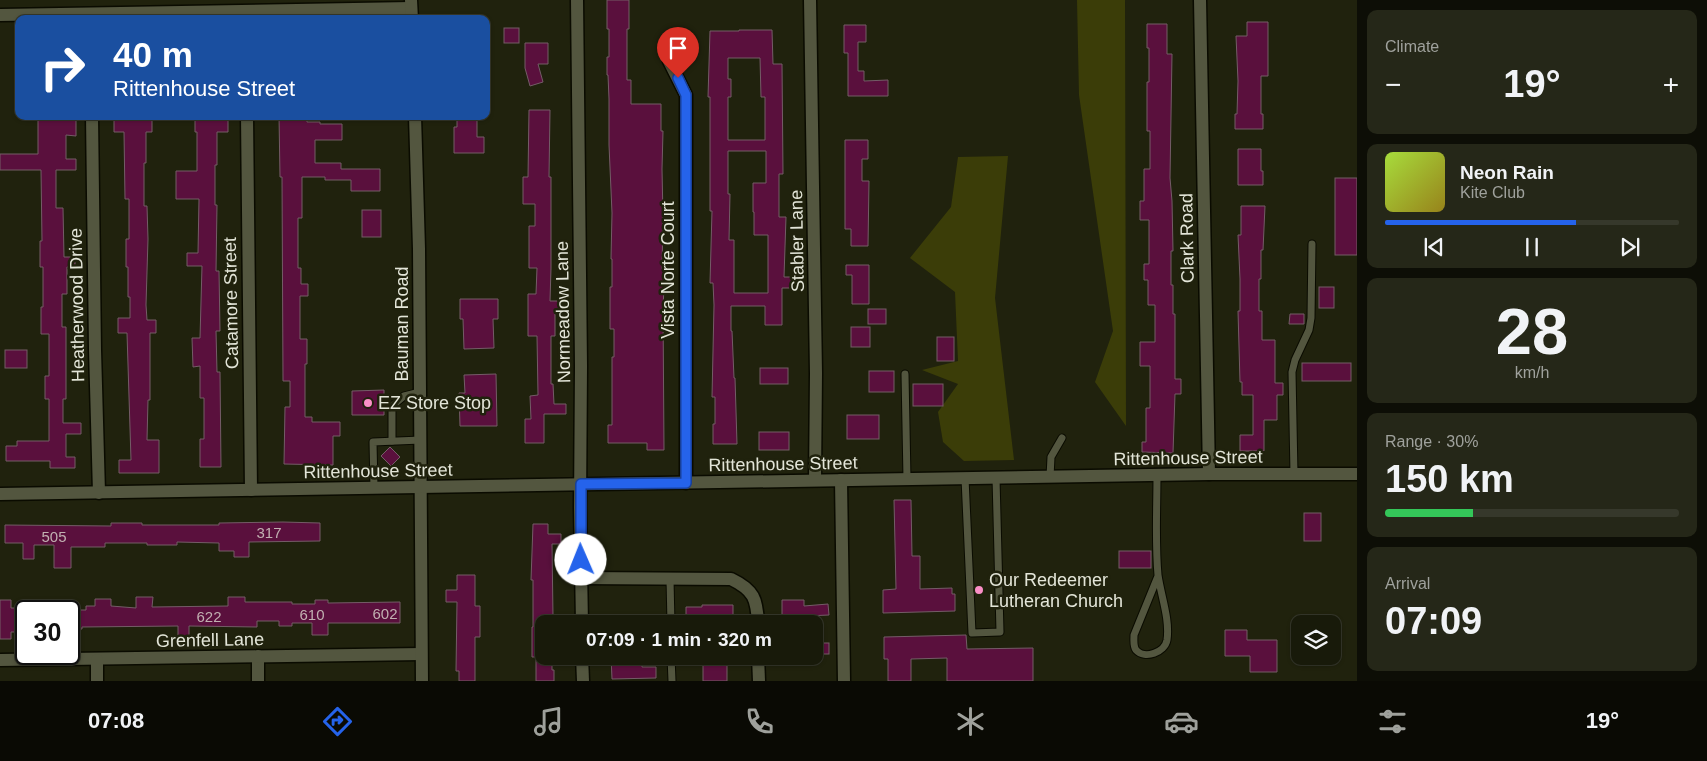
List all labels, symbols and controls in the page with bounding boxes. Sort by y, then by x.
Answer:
pin [657,27,699,78]
icon: arrive [664,34,692,62]
icon: right [30,35,95,100]
text: 40 m [113,35,193,74]
text: Climate [1385,38,1439,55]
text: 19° [1503,63,1561,105]
text: − [1385,69,1401,100]
text: + [1663,69,1679,100]
text: Rittenhouse Street [113,76,295,101]
text: Neon Rain [1460,162,1554,183]
text: Kite Club [1460,184,1525,201]
street label: Stabler Lane [786,190,808,292]
street label: Clark Road [1176,193,1198,283]
street label: Vista Norte Court [658,201,678,339]
street label: Heatherwood Drive [66,228,88,382]
icon: previous [1420,233,1448,261]
icon: pause [1518,233,1546,261]
icon: next [1616,233,1644,261]
street label: Catamore Street [220,237,242,369]
street label: Normeadow Lane [552,241,574,383]
street label: Bauman Road [392,266,412,382]
text: 28 [1496,295,1568,368]
text: km/h [1515,364,1549,381]
place label: EZ Store Stop [378,393,491,413]
marker: EZ Store Stop [362,397,374,409]
text: Range · 30% [1385,433,1478,450]
street label: Rittenhouse Street [1113,447,1263,469]
street label: Rittenhouse Street [708,453,858,475]
text: 150 km [1385,458,1514,500]
street label: Rittenhouse Street [303,460,453,482]
house number: 317 [256,524,282,541]
house number: 505 [41,528,67,545]
position arrow [554,533,606,585]
place label: Our Redeemer Lutheran Church [989,570,1123,611]
text: Arrival [1385,575,1430,592]
marker: Our Redeemer Lutheran Church [973,584,985,596]
speed limit sign: 30 [15,600,80,665]
text: 07:09 [1385,600,1482,642]
house number: 602 [372,605,398,622]
house number: 610 [299,606,325,623]
house number: 622 [196,608,222,625]
map controls [1291,615,1341,665]
button: layers [1291,615,1341,665]
street label: Grenfell Lane [156,629,264,651]
text: 07:09 · 1 min · 320 m [586,629,772,650]
icon: directions [320,704,355,739]
icon: music [531,704,566,739]
icon: phone [742,704,777,739]
icon: climate [953,704,988,739]
icon: car [1164,704,1199,739]
icon: filters [1375,704,1410,739]
text: 07:08 [88,708,144,733]
text: 19° [1586,708,1619,733]

